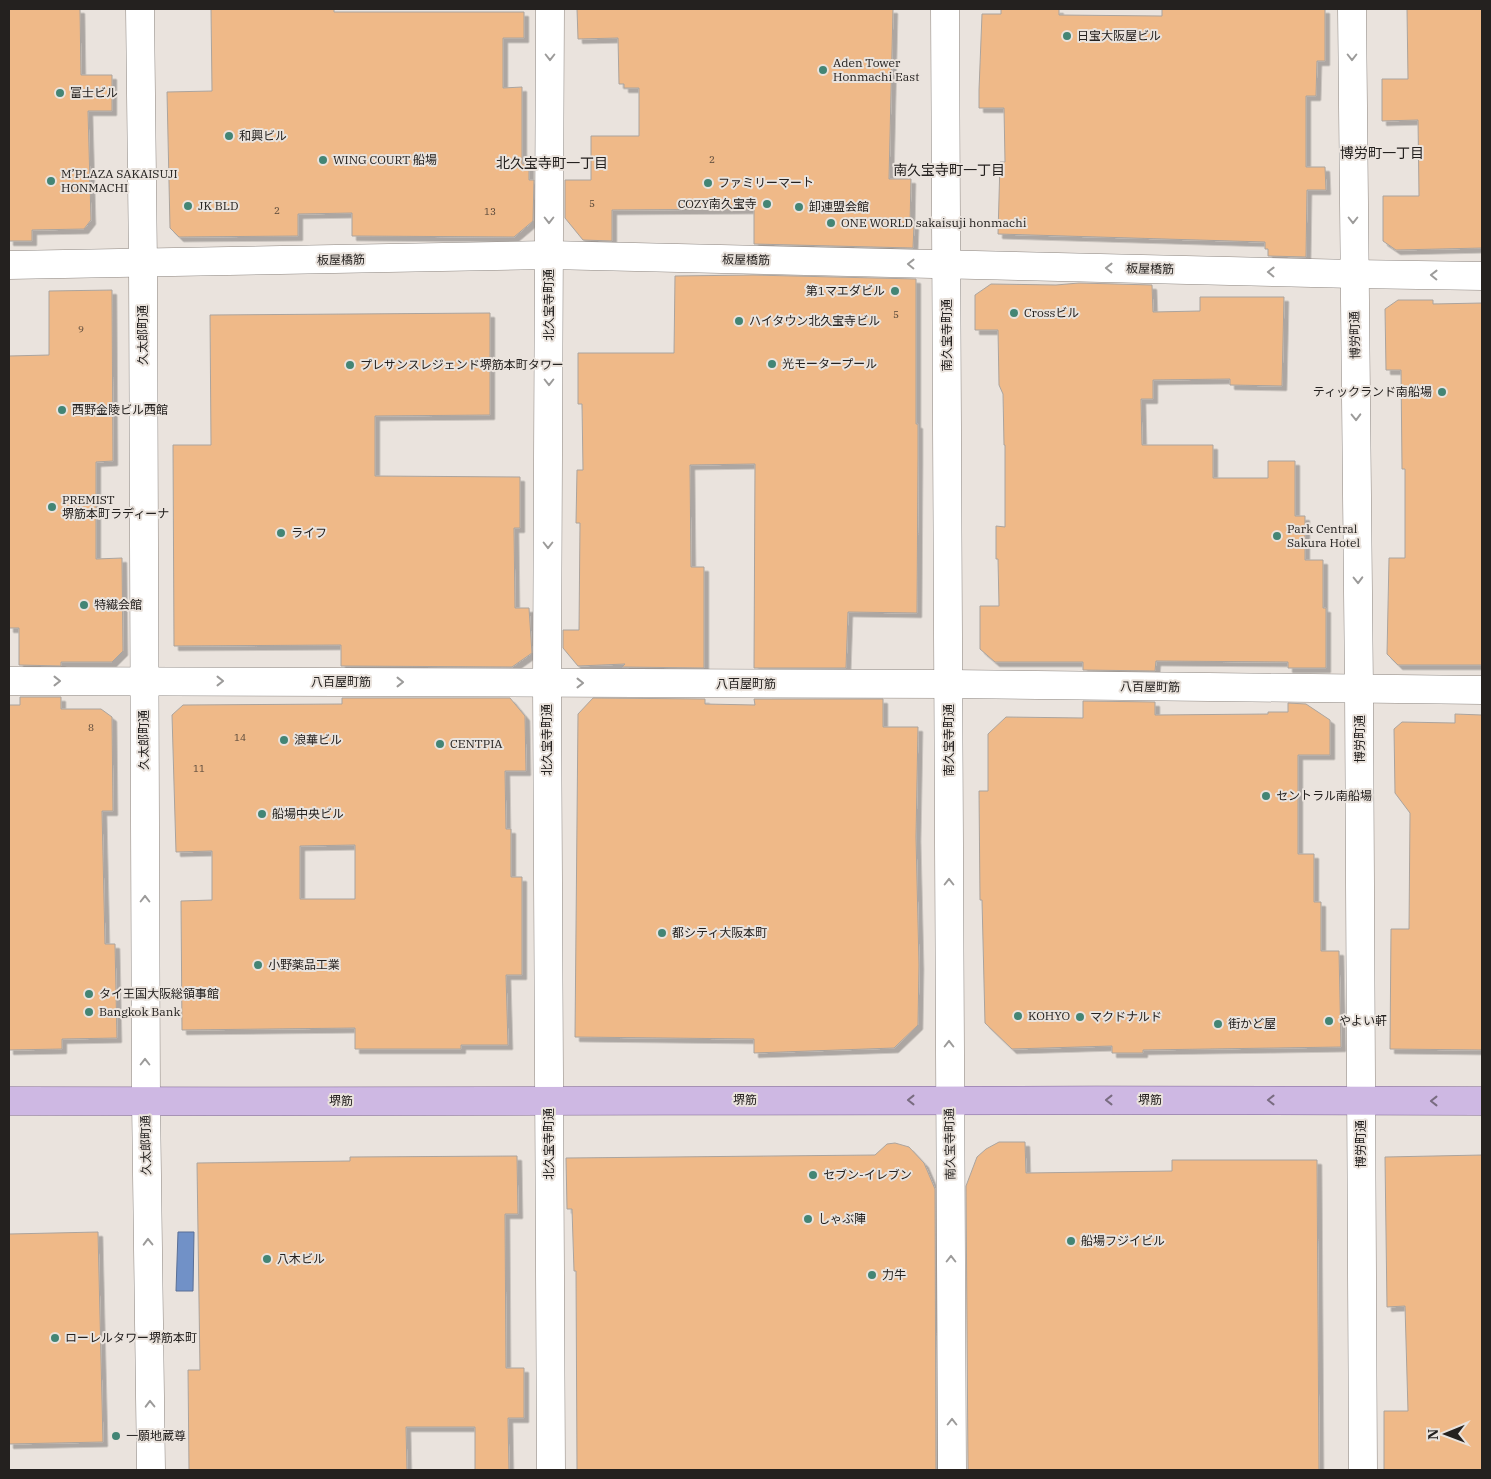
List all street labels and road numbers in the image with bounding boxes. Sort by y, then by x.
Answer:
street label: 板屋橋筋 [317,252,365,267]
street label: 板屋橋筋 [722,252,770,267]
street label: 板屋橋筋 [1126,261,1174,276]
street label: 北久宝寺町通 [541,269,556,341]
street label: 南久宝寺町通 [939,299,954,371]
street label: 久太郎町通 [135,305,150,365]
street label: 博労町通 [1347,311,1362,359]
street label: 八百屋町筋 [311,674,371,689]
street label: 八百屋町筋 [716,676,776,691]
street label: 八百屋町筋 [1120,678,1180,695]
street label: 北久宝寺町通 [539,704,554,776]
street label: 南久宝寺町通 [941,704,956,776]
street label: 久太郎町通 [136,710,151,770]
street label: 博労町通 [1352,715,1367,763]
street label: 堺筋 [733,1092,757,1107]
street label: 堺筋 [1138,1092,1162,1107]
street label: 堺筋 [329,1093,353,1108]
street label: 北久宝寺町通 [541,1108,556,1180]
street label: 南久宝寺町通 [941,1108,958,1180]
street label: 久太郎町通 [137,1115,154,1175]
street label: 博労町通 [1353,1120,1368,1168]

